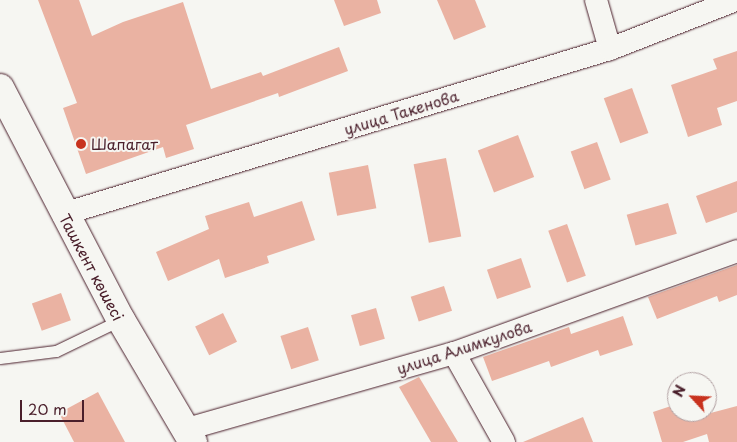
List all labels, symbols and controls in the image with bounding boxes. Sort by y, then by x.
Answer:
street label: улица Такенова [341,86,461,138]
place label: Шапагат [91,135,158,153]
marker: Шапагат [75,138,87,150]
street label: Ташкент көшесі [56,210,128,324]
street label: улица Алимкулова [394,317,534,377]
north arrow [667,372,717,422]
text: N [667,381,691,400]
scale bar [22,390,86,422]
text: 20 m [28,397,67,420]

